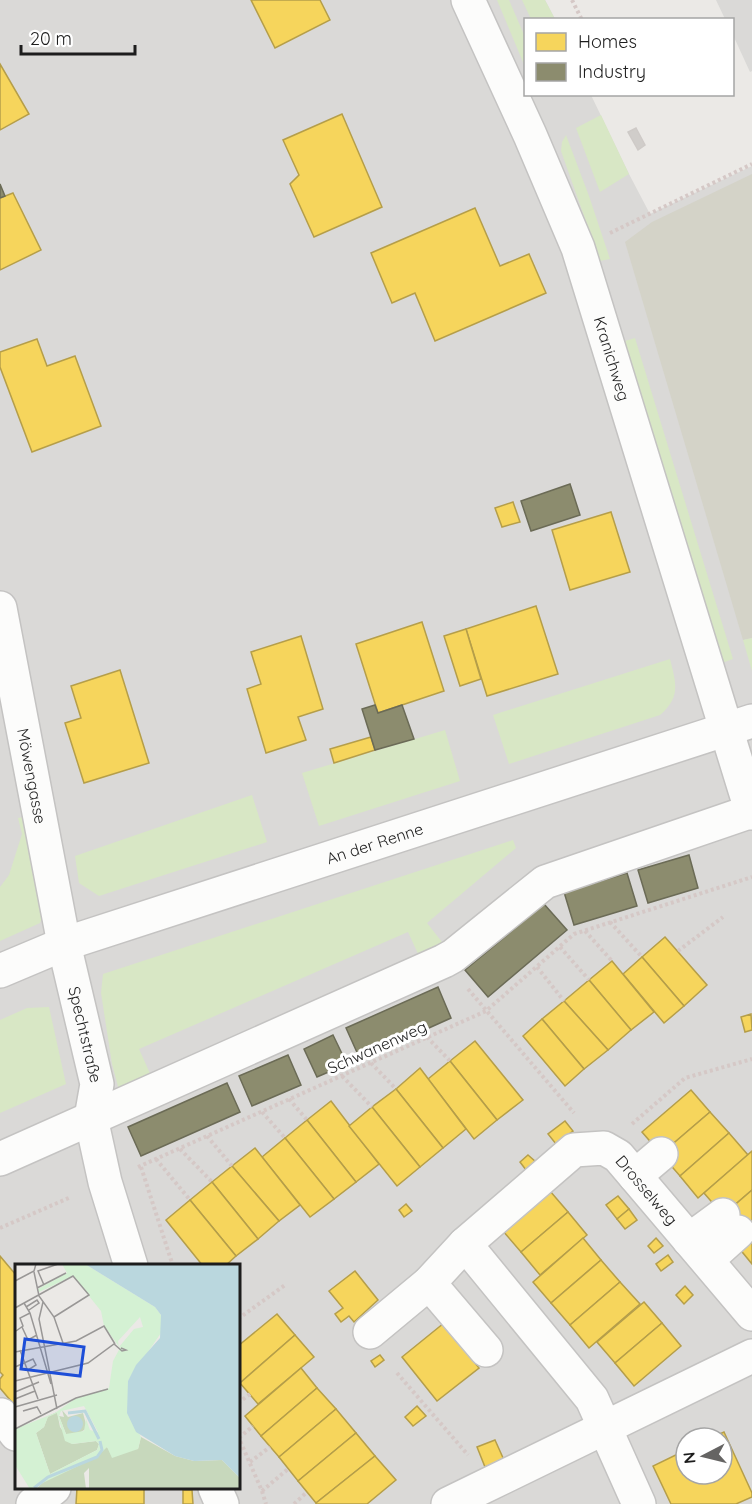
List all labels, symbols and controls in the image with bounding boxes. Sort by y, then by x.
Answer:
scale bar [21,18,135,56]
legend [524,18,734,96]
text: 20 m [30,27,72,50]
text: Homes [578,30,637,53]
text: Industry [578,60,646,83]
street label: Kranichweg [590,314,634,403]
street label: Möwengasse [13,726,51,825]
street label: An der Renne [324,818,426,868]
street label: Spechtstraße [64,984,106,1085]
street label: Schwanenweg [324,1016,430,1078]
street label: Drosselweg [611,1151,682,1229]
inset map [15,1264,240,1489]
north arrow [674,1426,734,1486]
text: N [678,1451,700,1465]

